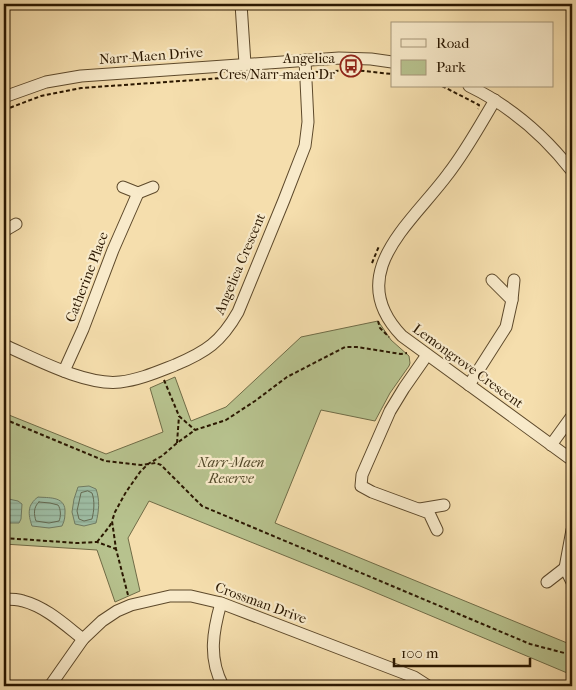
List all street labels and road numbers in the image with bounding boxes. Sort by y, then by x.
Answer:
street label: Narr-Maen Drive [99,44,203,68]
street label: Angelica Crescent [211,211,269,318]
street label: Catherine Place [62,229,112,325]
street label: Lemongrove Crescent [409,320,527,412]
street label: Crossman Drive [213,579,309,627]

